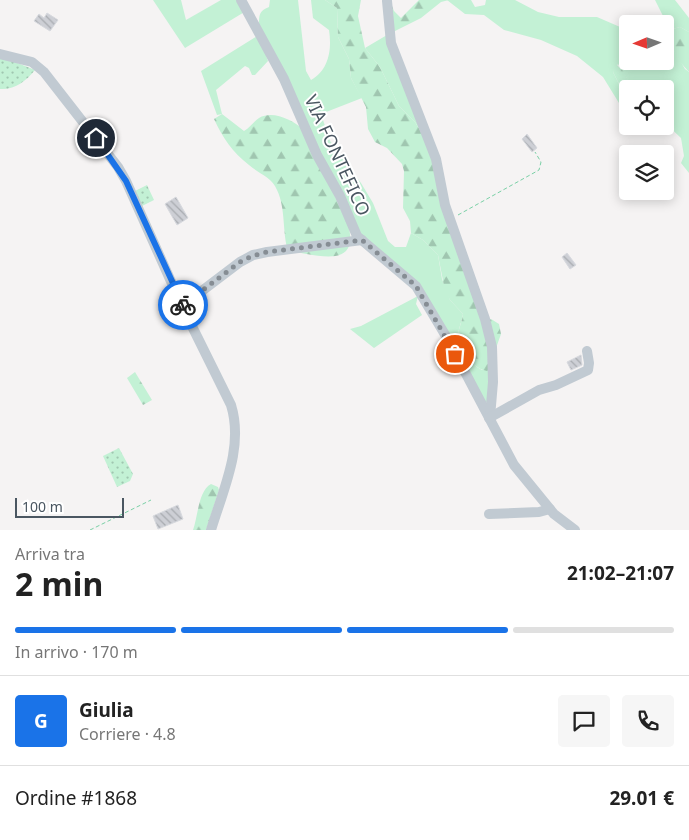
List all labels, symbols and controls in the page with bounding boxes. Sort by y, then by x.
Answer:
north arrow [619,15,674,70]
map controls [619,15,674,200]
button: locate [619,80,674,135]
street label: VIA FONTEFICO [300,91,376,219]
pin [75,117,117,159]
icon: home [82,124,110,152]
button: layers [619,145,674,200]
courier [158,280,208,330]
icon: bike [169,291,197,319]
pin [434,333,476,375]
icon: bag [441,340,469,368]
scale bar [15,495,124,518]
text: 100 m [22,497,63,516]
text: Arriva tra [15,543,85,565]
text: 21:02–21:07 [567,560,674,586]
text: 2 min [15,562,103,605]
text: In arrivo · 170 m [15,641,138,663]
button: chat [558,695,610,747]
button: phone [622,695,674,747]
text: Giulia [79,697,134,723]
text: G [34,708,48,734]
text: Corriere · 4.8 [79,723,176,745]
text: Ordine #1868 [15,785,137,811]
text: 29.01 € [609,785,674,811]

